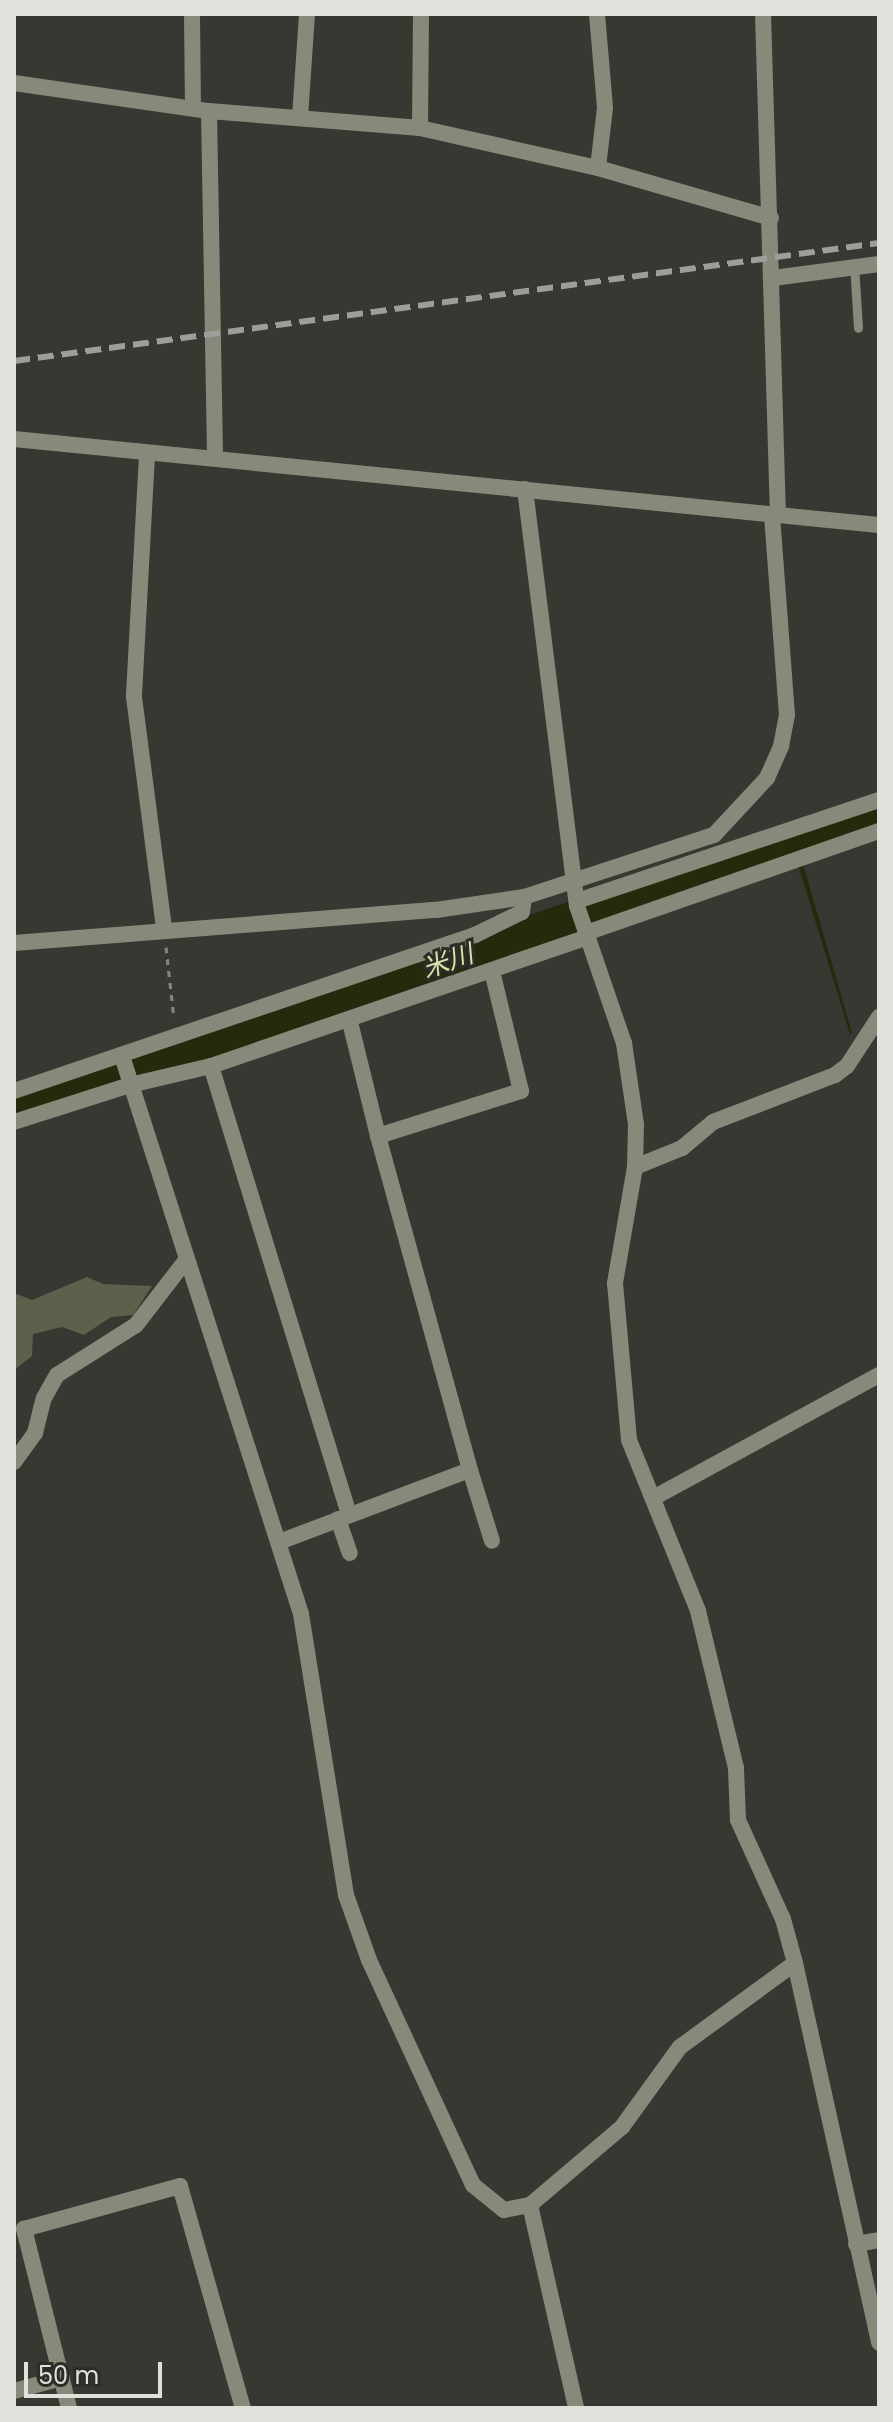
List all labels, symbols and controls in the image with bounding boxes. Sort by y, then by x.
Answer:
water label: 米川 [418,939,478,985]
scale bar [28,2346,166,2396]
text: 50 m [38,2359,99,2392]

